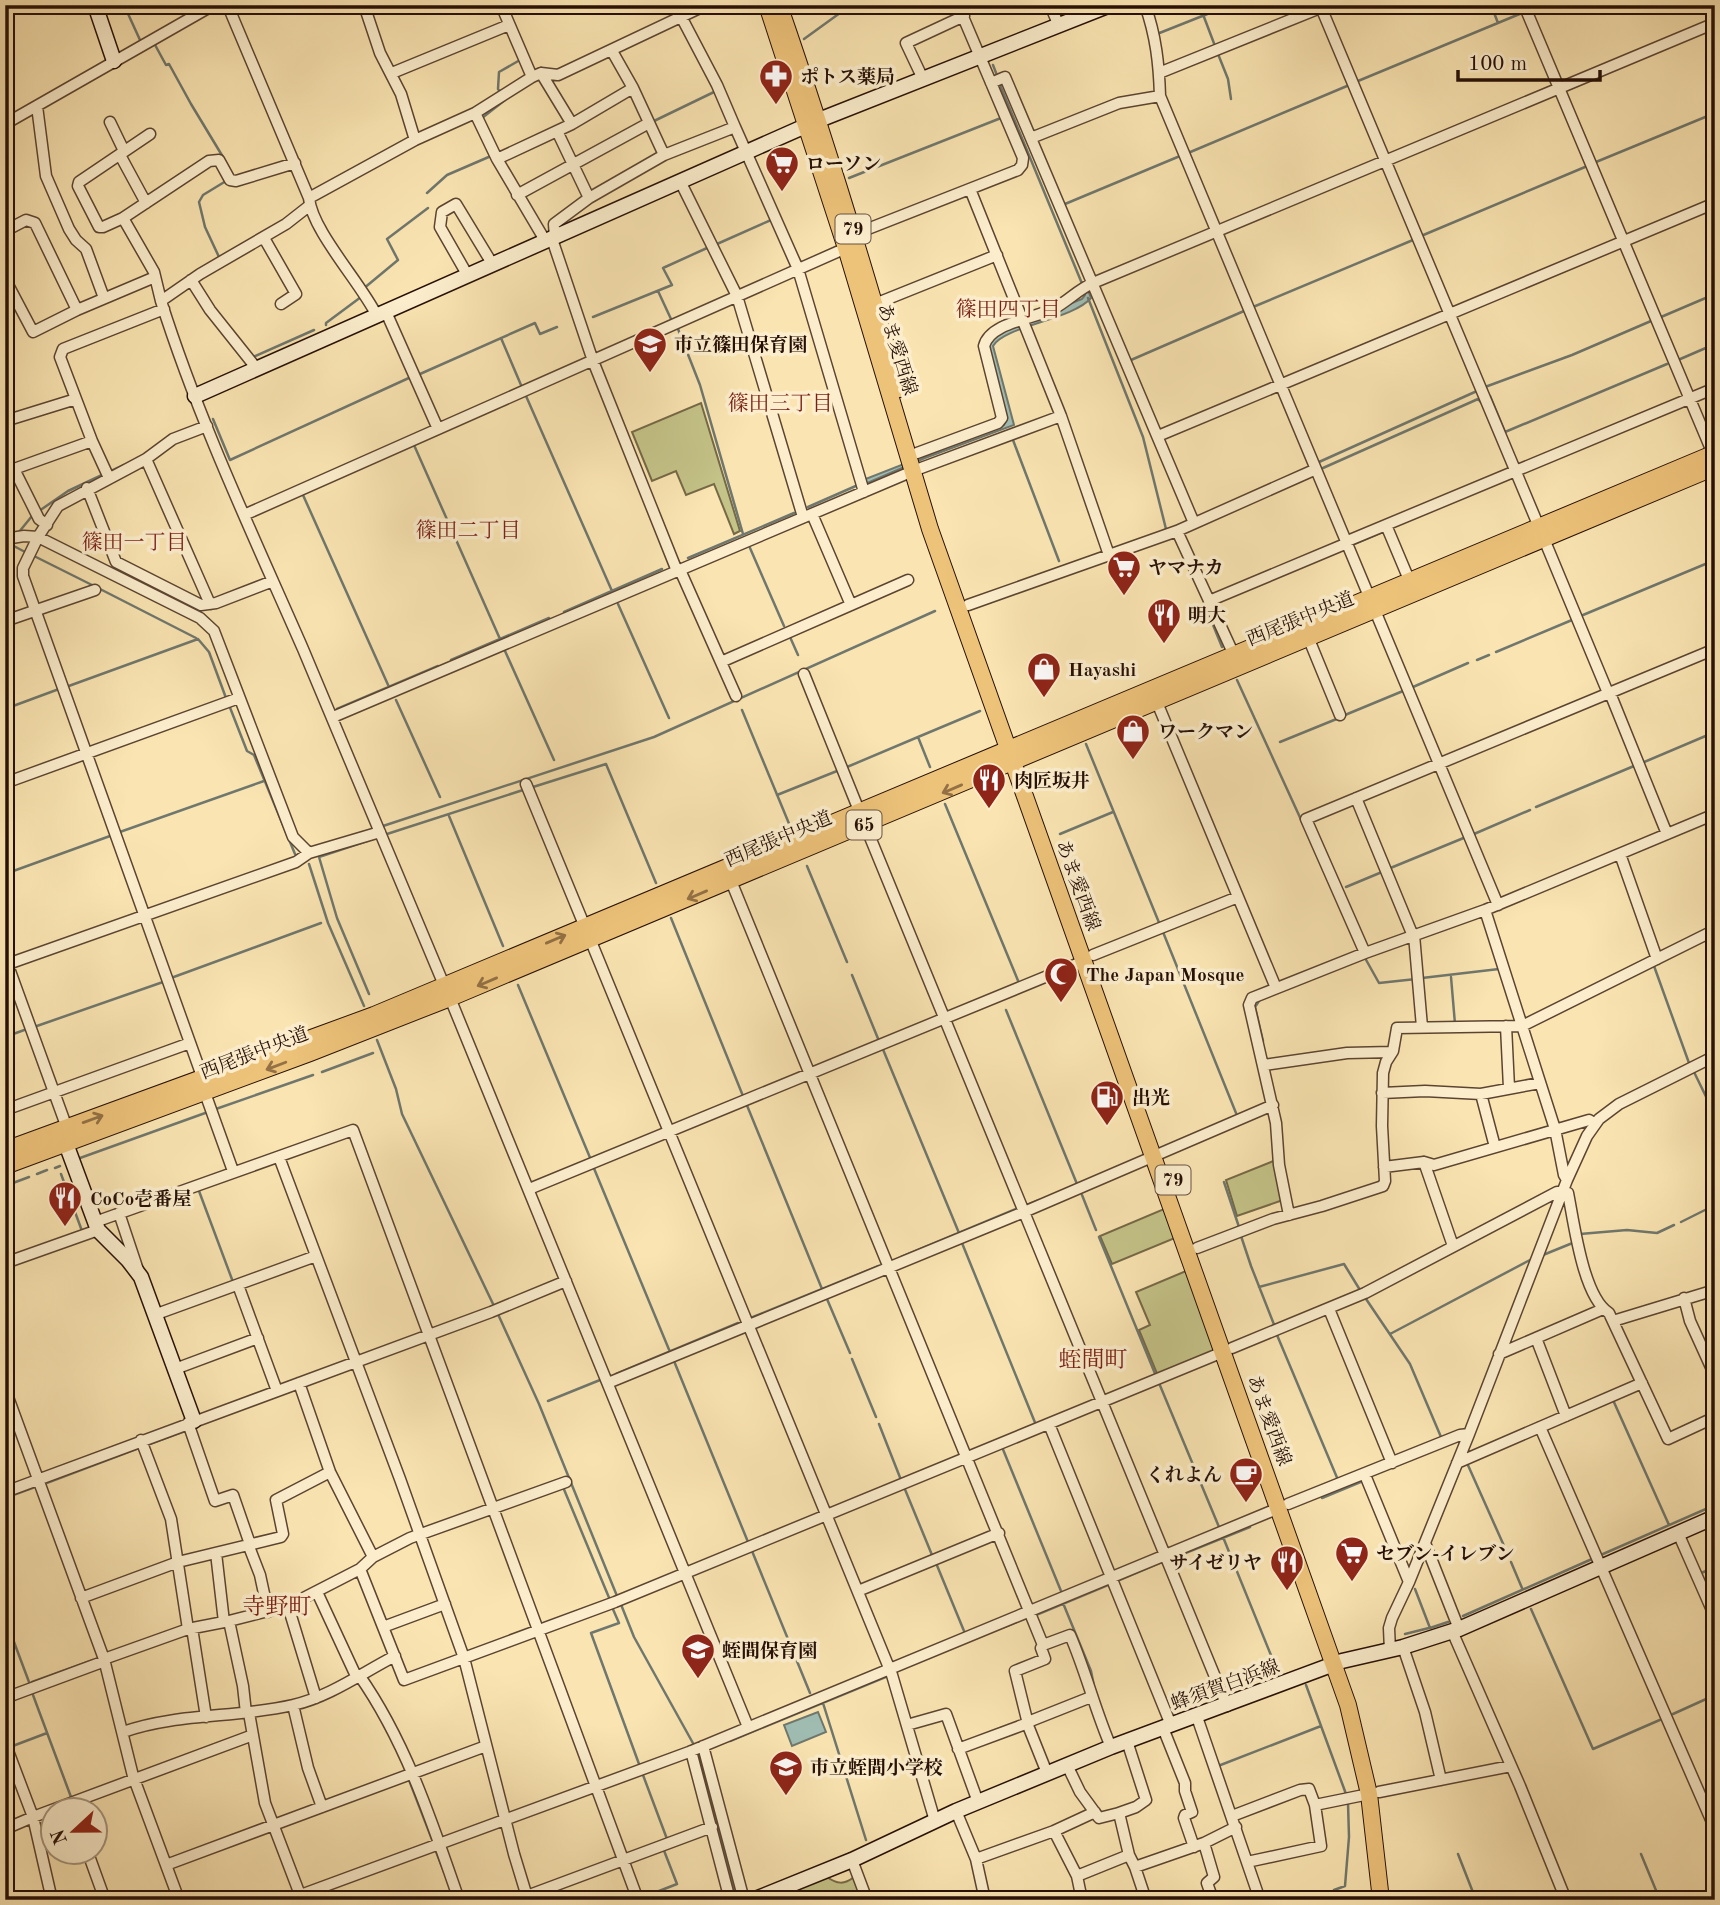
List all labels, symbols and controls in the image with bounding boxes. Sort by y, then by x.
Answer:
scale bar [1458,38,1599,82]
text: 100 m [1468,54,1527,75]
pharmacy icon: ポトス薬局 [757,57,795,106]
place label: ポトス薬局 [800,66,895,88]
supermarket icon: ローソン [763,144,801,193]
place label: ローソン [806,155,881,175]
road number: 79 [836,214,870,244]
district label: 篠田四丁目 [956,298,1061,321]
street label: あま愛西線 [873,301,920,398]
school or university icon: 市立篠田保育園 [631,325,669,374]
place label: 市立篠田保育園 [674,334,807,356]
district label: 篠田三丁目 [728,392,833,415]
district label: 篠田二丁目 [416,519,521,542]
district label: 篠田一丁目 [82,531,187,554]
supermarket icon: ヤマナカ [1105,548,1143,597]
place label: ヤマナカ [1148,558,1224,579]
street label: 西尾張中央道 [1244,588,1357,650]
restaurant icon: 明大 [1145,596,1183,645]
place label: 明大 [1188,605,1226,627]
shop icon: Hayashi [1025,650,1063,699]
place label: Hayashi [1068,662,1136,681]
shop icon: ワークマン [1114,712,1152,761]
place label: ワークマン [1158,722,1253,743]
restaurant icon: 肉匠坂井 [970,761,1008,810]
place label: 肉匠坂井 [1014,770,1090,792]
one-way arrow [942,783,964,796]
street label: 西尾張中央道 [722,807,835,871]
road number: 65 [846,810,882,840]
street label: あま愛西線 [1051,837,1104,934]
one-way arrow [687,889,708,902]
one-way arrow [544,932,566,945]
mosque icon: The Japan Mosque [1042,955,1080,1004]
place label: The Japan Mosque [1086,967,1244,986]
one-way arrow [477,977,498,990]
street label: 西尾張中央道 [198,1023,312,1084]
one-way arrow [265,1061,287,1073]
fuel station icon: 出光 [1088,1078,1126,1127]
place label: 出光 [1132,1087,1170,1109]
one-way arrow [81,1112,103,1124]
road number: 79 [1156,1166,1190,1195]
restaurant icon: CoCo壱番屋 [46,1179,84,1228]
place label: CoCo壱番屋 [90,1188,191,1210]
district label: 蛭間町 [1059,1348,1128,1372]
street label: あま愛西線 [1242,1372,1295,1469]
cafe icon: くれよん [1227,1455,1265,1504]
place label: くれよん [1146,1465,1222,1486]
supermarket icon: セブン-イレブン [1333,1534,1371,1583]
restaurant icon: サイゼリヤ [1268,1543,1306,1592]
place label: セブン-イレブン [1376,1544,1515,1565]
place label: サイゼリヤ [1169,1553,1262,1574]
district label: 寺野町 [243,1594,312,1619]
school or university icon: 蛭間保育園 [679,1631,717,1680]
place label: 蛭間保育園 [722,1640,817,1662]
street label: 蜂須賀白浜線 [1168,1656,1283,1715]
school or university icon: 市立蛭間小学校 [767,1748,805,1797]
place label: 市立蛭間小学校 [810,1757,943,1779]
north arrow [38,1797,108,1867]
text: N [49,1826,72,1847]

